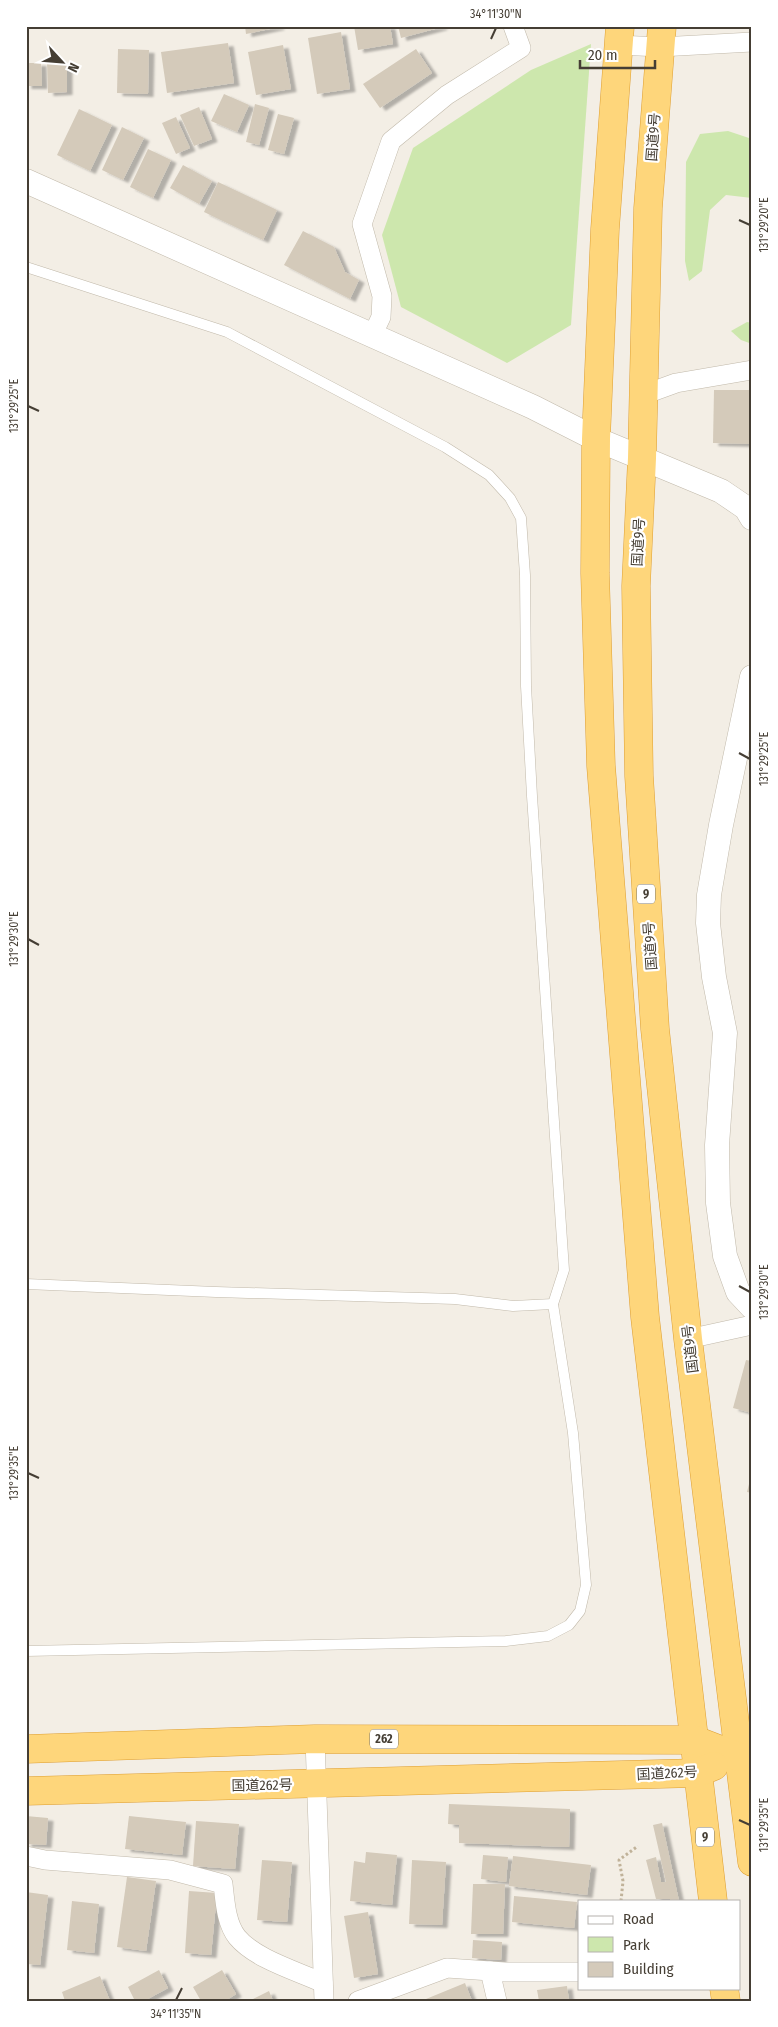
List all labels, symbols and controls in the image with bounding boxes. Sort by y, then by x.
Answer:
text: 34°11'30"N [470,7,522,21]
north arrow [38,38,88,88]
scale bar [580,38,656,70]
text: 20 m [588,46,618,64]
text: N [64,60,83,75]
street label: 国道9号 [643,112,664,162]
text: 131°29'20"E [757,197,771,253]
text: 131°29'25"E [7,379,21,433]
street label: 国道9号 [629,517,648,567]
text: 131°29'25"E [757,732,771,786]
road number: 9 [637,884,655,904]
text: 131°29'30"E [7,911,21,967]
street label: 国道9号 [640,921,661,971]
text: 131°29'30"E [757,1264,771,1320]
street label: 国道9号 [679,1324,702,1374]
text: 131°29'35"E [7,1445,21,1500]
road number: 262 [370,1730,398,1748]
street label: 国道262号 [636,1763,698,1784]
street label: 国道262号 [231,1776,293,1795]
text: 131°29'35"E [757,1797,771,1852]
road number: 9 [696,1828,714,1846]
legend [578,1900,740,1990]
text: Road [623,1910,654,1928]
text: Park [623,1936,650,1954]
text: Building [623,1960,674,1978]
text: 34°11'35"N [151,2007,201,2021]

